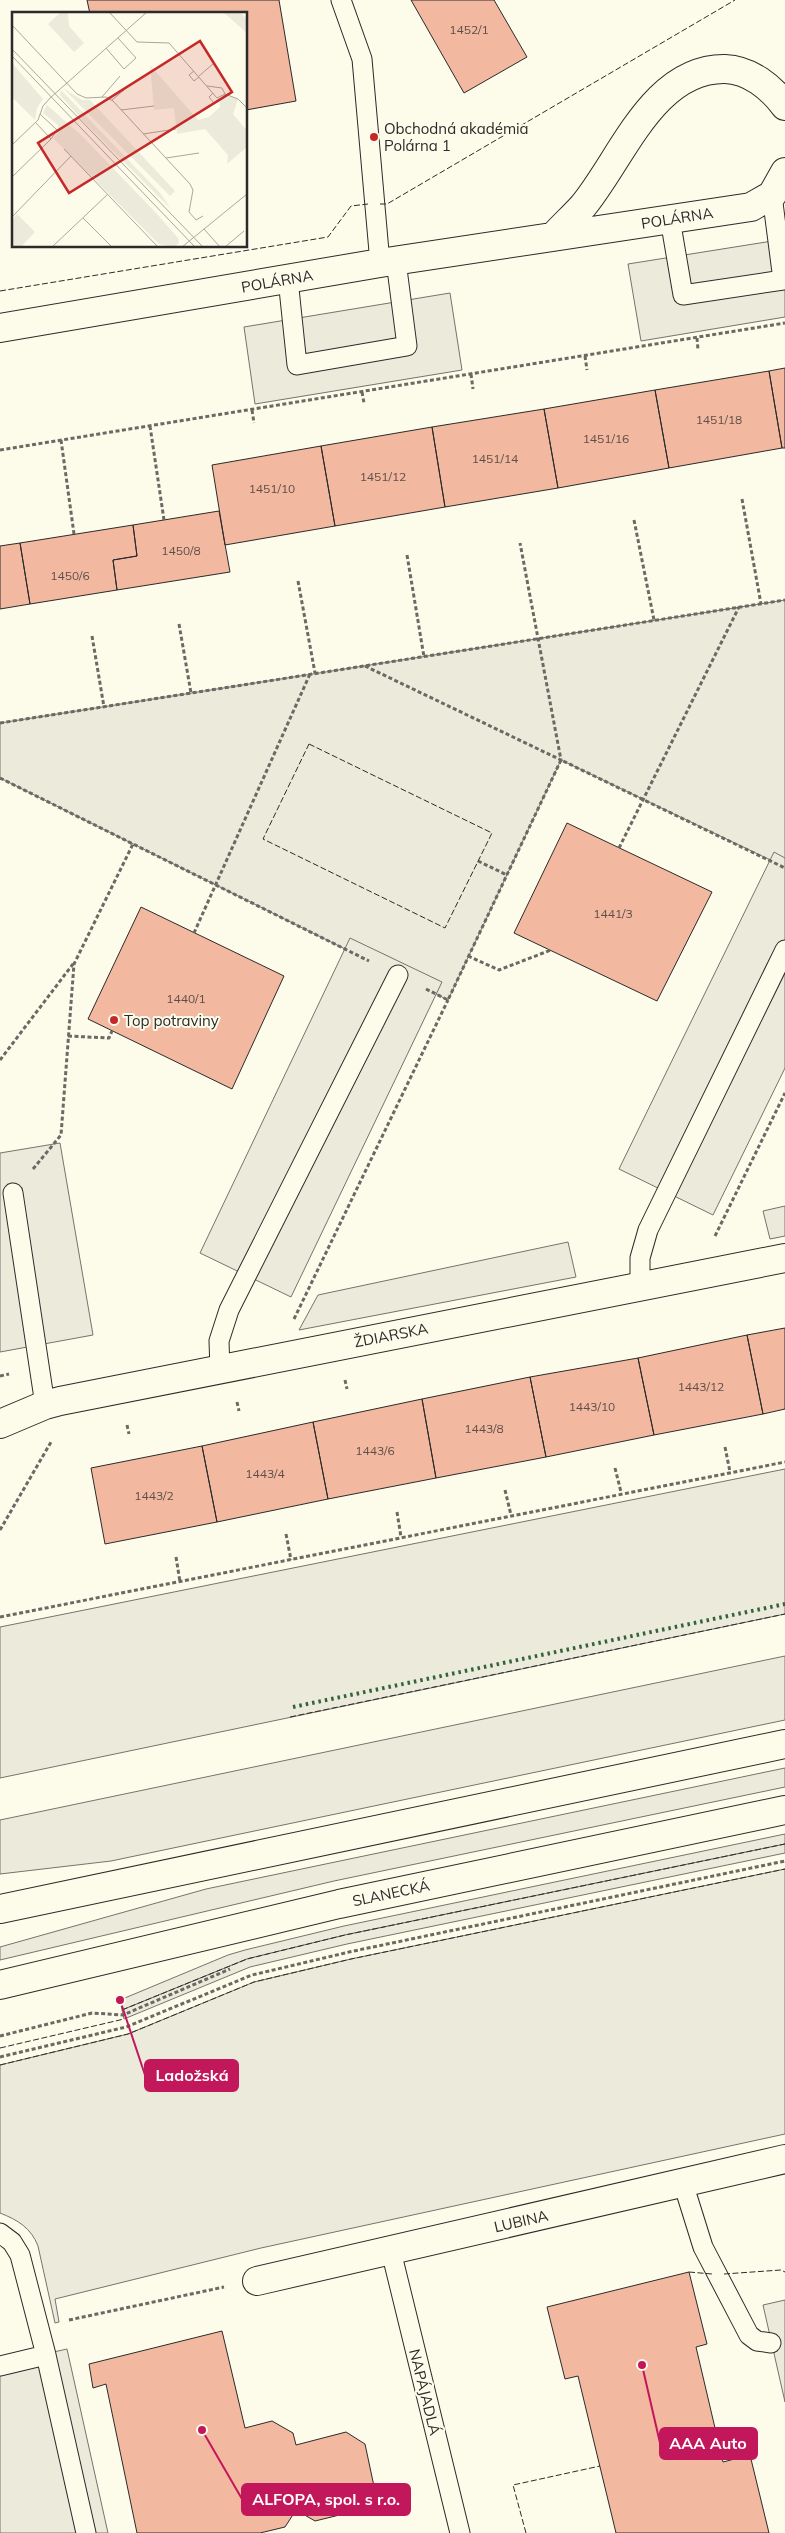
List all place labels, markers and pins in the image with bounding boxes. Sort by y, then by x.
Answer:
place label: Obchodná akadémia Polárna 1 [384,119,529,155]
marker: Obchodná akadémia Polárna 1 [368,131,380,143]
place label: Top potraviny [124,1011,219,1030]
marker: Top potraviny [108,1014,120,1026]
callout: Ladožská [145,2060,238,2091]
callout: AAA Auto [660,2428,757,2459]
callout: ALFOPA, spol. s r.o. [242,2484,410,2515]

